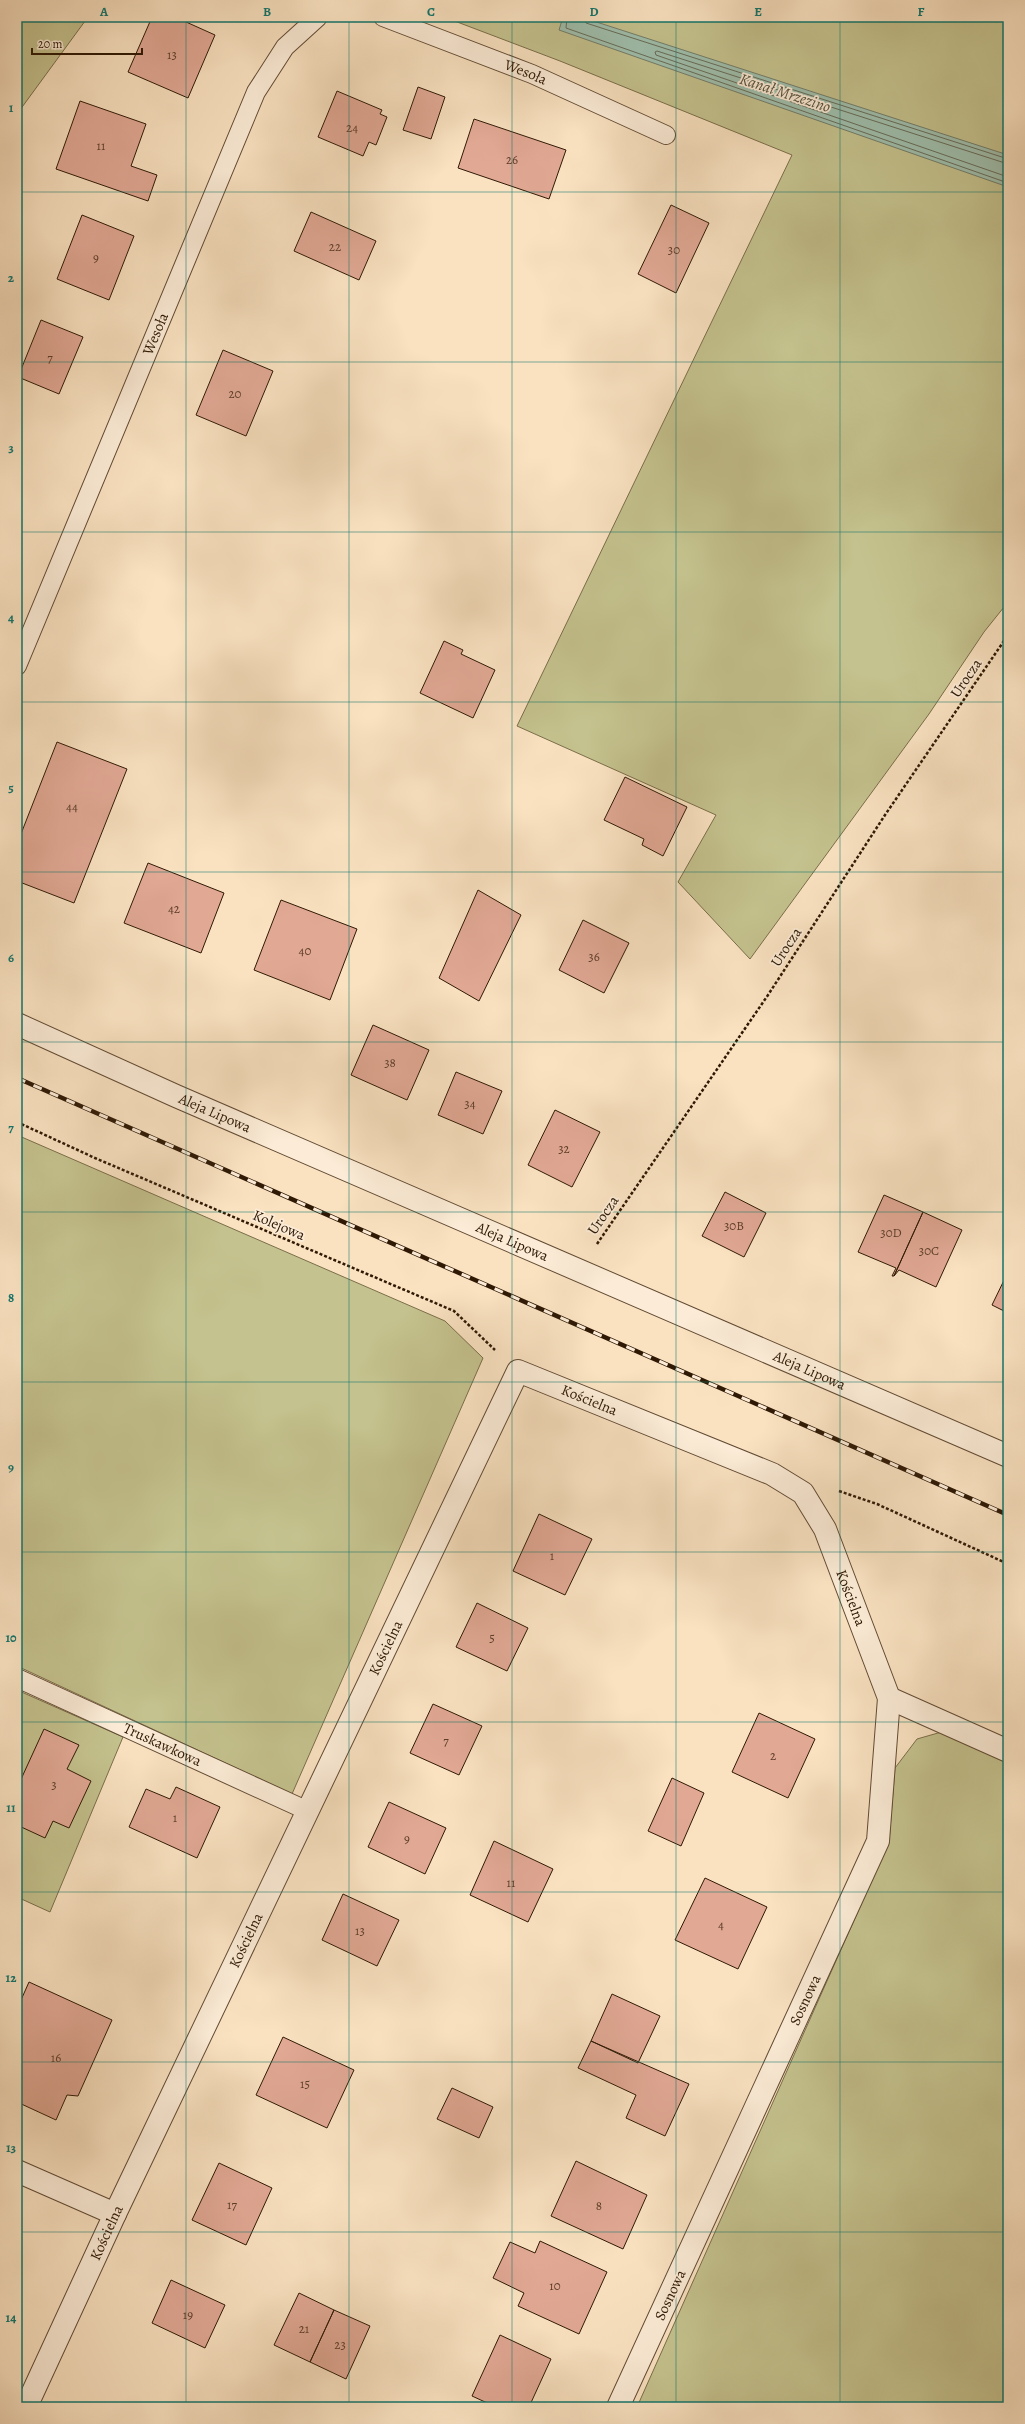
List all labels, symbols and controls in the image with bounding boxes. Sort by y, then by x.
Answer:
text: A [99,3,109,20]
text: B [263,3,271,20]
text: C [427,3,435,20]
text: D [589,3,599,20]
text: E [754,3,762,20]
text: F [918,3,925,20]
scale bar [32,30,142,56]
text: 20 m [38,36,62,52]
house number: 13 [167,46,177,63]
street label: Wesoła [501,54,550,90]
water label: Kanał Mrzezino [737,68,833,118]
text: 1 [9,99,14,116]
house number: 24 [346,119,358,136]
house number: 11 [97,137,106,154]
house number: 26 [506,151,518,168]
house number: 22 [329,238,341,255]
house number: 30 [668,241,680,258]
house number: 9 [93,249,99,266]
text: 2 [8,269,15,286]
street label: Wesoła [137,309,173,359]
house number: 7 [47,349,53,366]
house number: 20 [228,385,242,402]
text: 3 [8,439,14,456]
text: 4 [8,609,14,626]
street label: Urocza [946,654,986,702]
text: 5 [8,779,14,796]
house number: 44 [66,798,78,815]
house number: 42 [168,900,180,917]
street label: Urocza [766,923,806,971]
house number: 40 [299,942,311,959]
house number: 36 [588,948,600,965]
text: 6 [8,949,14,966]
house number: 38 [384,1054,396,1071]
street label: Aleja Lipowa [175,1088,254,1137]
house number: 34 [464,1095,476,1112]
text: 7 [8,1119,14,1136]
house number: 32 [558,1140,570,1157]
street label: Urocza [583,1191,623,1239]
street label: Kolejowa [250,1205,308,1245]
street label: Aleja Lipowa [472,1217,552,1266]
house number: 30B [724,1217,744,1234]
house number: 30D [880,1224,902,1241]
house number: 30C [919,1242,939,1259]
text: 8 [8,1289,14,1306]
street label: Aleja Lipowa [769,1345,849,1395]
street label: Kościelna [558,1380,620,1420]
text: 9 [8,1459,14,1476]
house number: 1 [550,1547,555,1564]
street label: Kościelna [831,1567,871,1629]
street label: Kościelna [364,1617,407,1679]
text: 10 [5,1629,17,1646]
house number: 5 [489,1629,495,1646]
street label: Truskawkowa [120,1718,205,1771]
house number: 7 [443,1732,449,1749]
house number: 2 [770,1747,776,1764]
house number: 3 [51,1776,57,1793]
text: 11 [6,1799,16,1816]
house number: 1 [173,1809,178,1826]
house number: 9 [404,1830,410,1847]
house number: 11 [507,1874,516,1891]
street label: Kościelna [224,1909,268,1971]
house number: 4 [718,1916,724,1933]
house number: 13 [355,1922,365,1939]
text: 12 [6,1969,17,1986]
street label: Sosnowa [785,1971,825,2029]
house number: 16 [51,2049,61,2066]
house number: 15 [300,2075,310,2092]
text: 13 [6,2139,17,2156]
house number: 17 [227,2196,237,2213]
house number: 8 [596,2197,602,2214]
street label: Kościelna [85,2202,128,2264]
street label: Sosnowa [650,2266,690,2324]
house number: 10 [549,2277,561,2294]
house number: 19 [183,2306,193,2323]
text: 14 [6,2309,16,2326]
house number: 21 [299,2320,310,2337]
house number: 23 [334,2336,346,2353]

